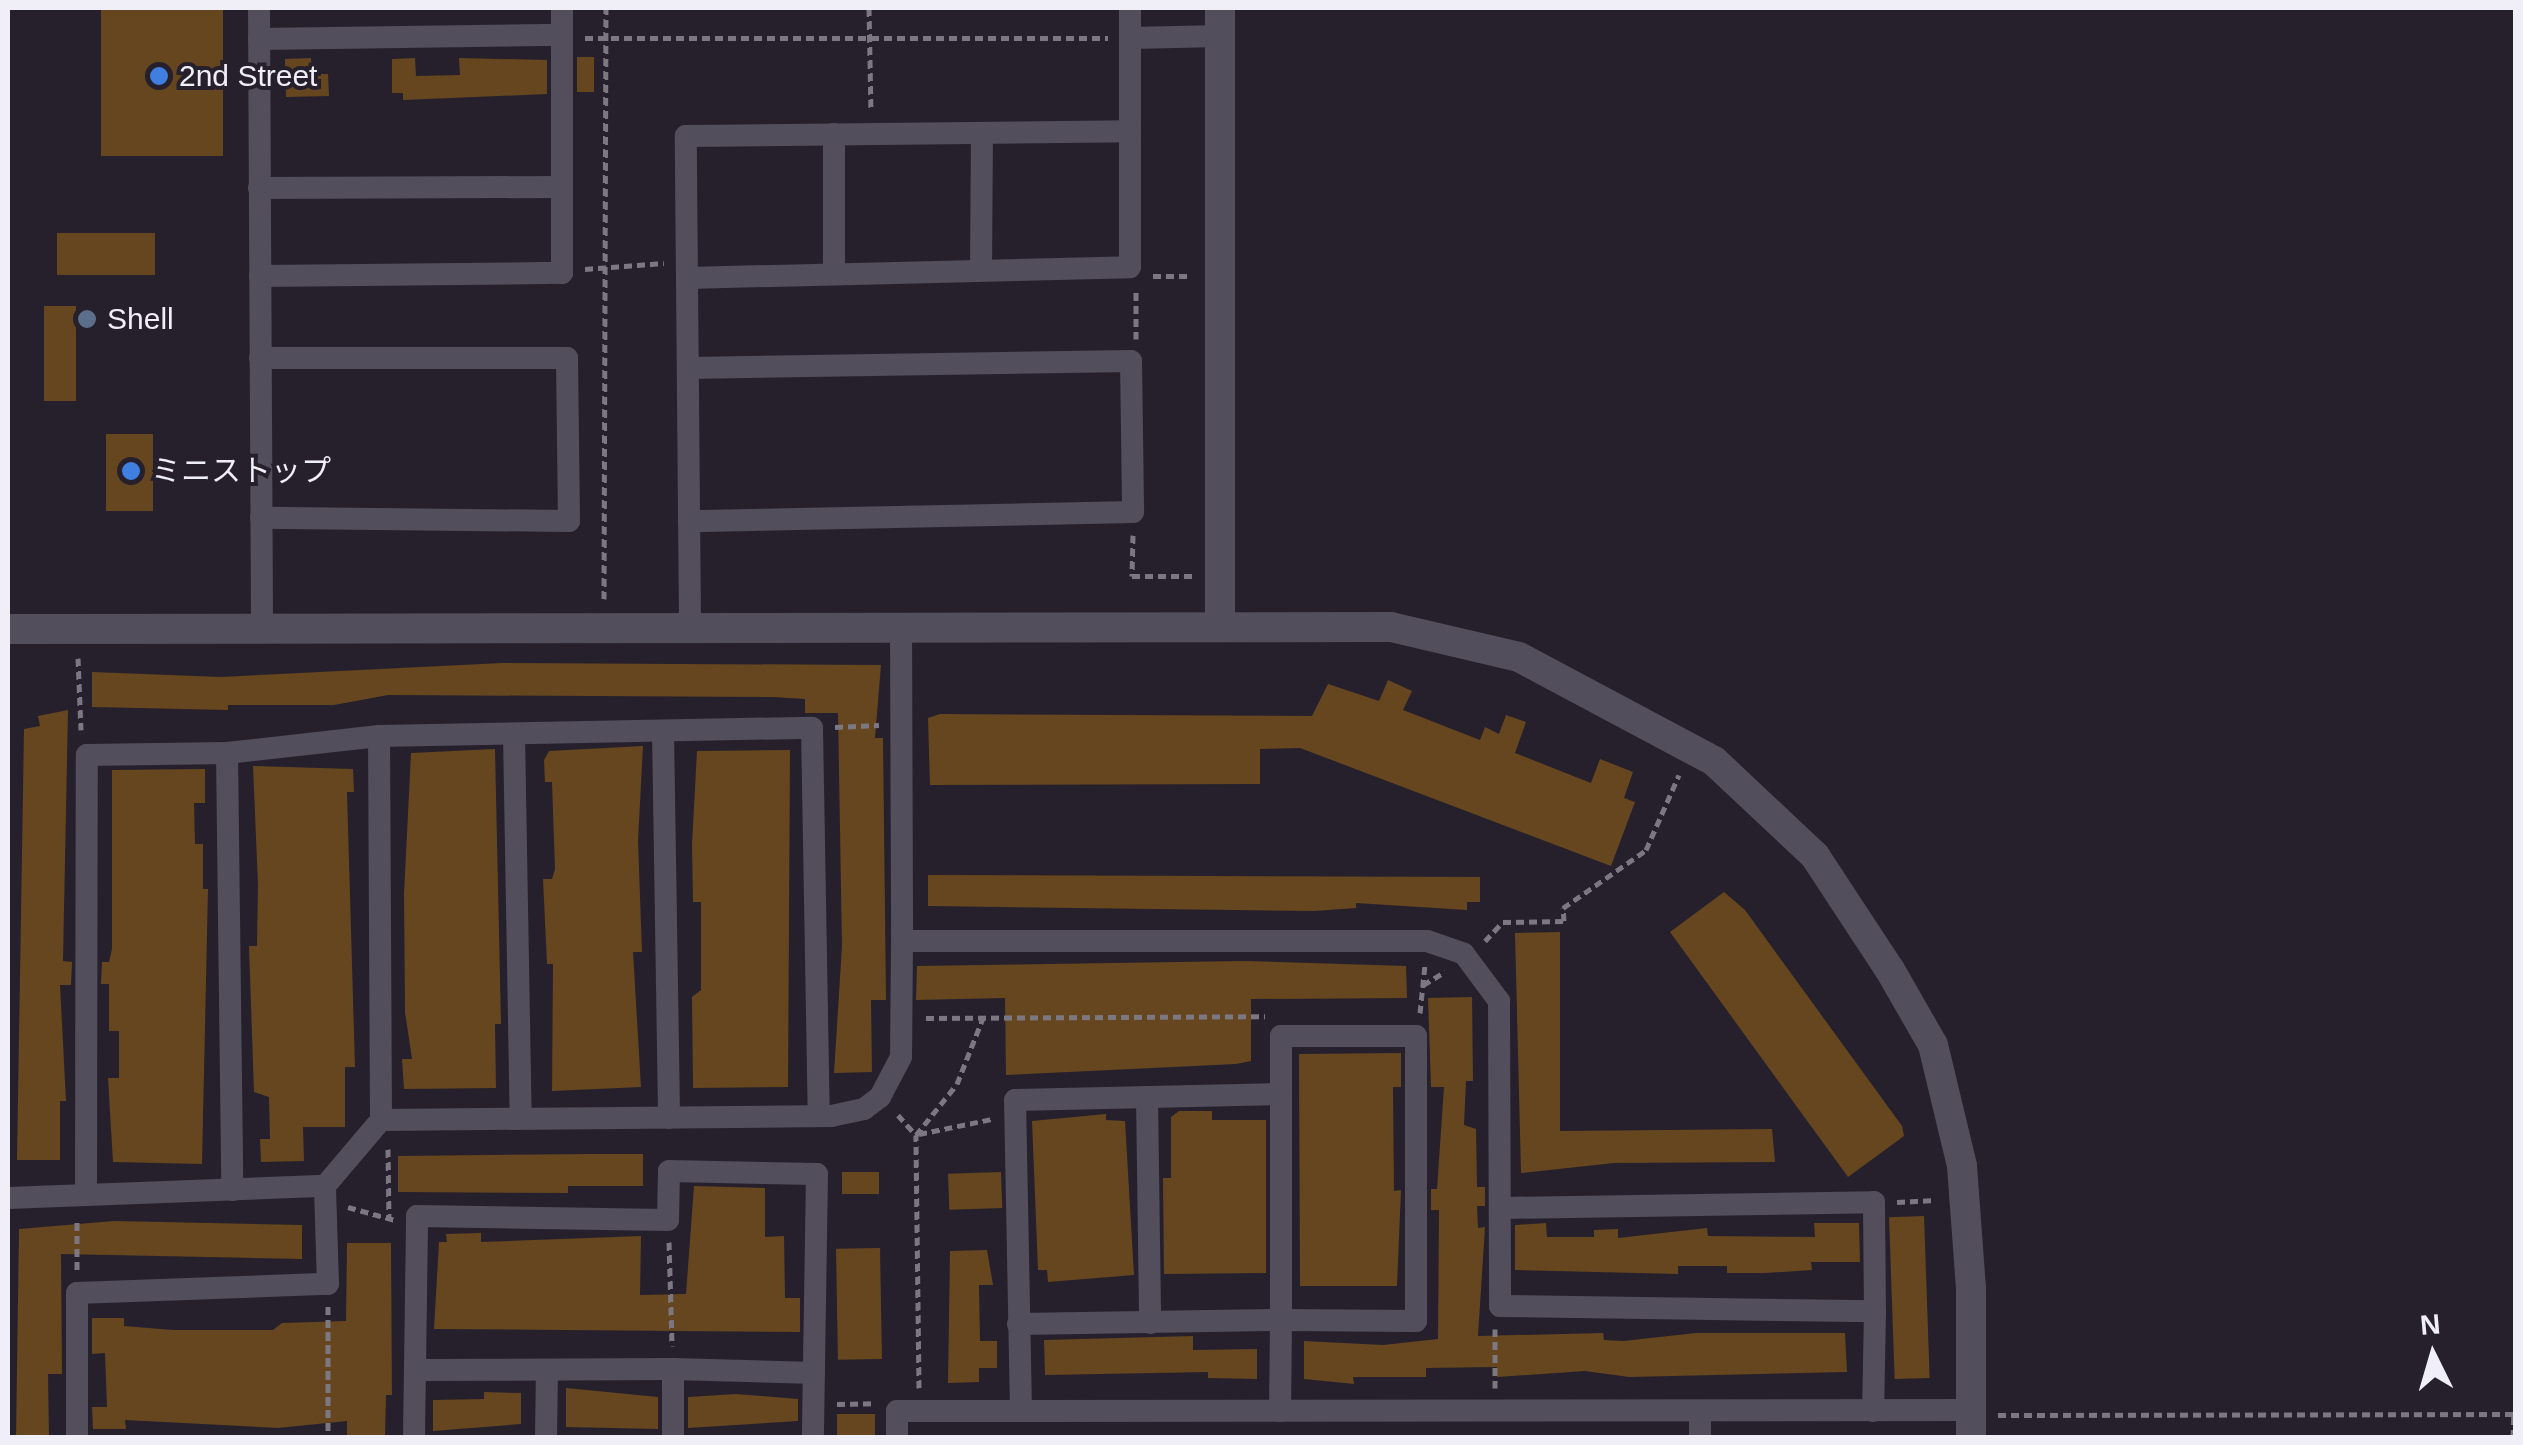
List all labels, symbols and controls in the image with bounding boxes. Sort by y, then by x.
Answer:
place label: 2nd Street [179,58,317,94]
marker: 2nd Street [148,65,170,87]
place label: Shell [107,301,174,337]
marker: Shell [76,308,98,330]
place label: ミニストップ [151,453,331,489]
marker: ミニストップ [120,460,142,482]
north arrow [2383,1305,2483,1405]
text: N [2419,1308,2442,1341]

